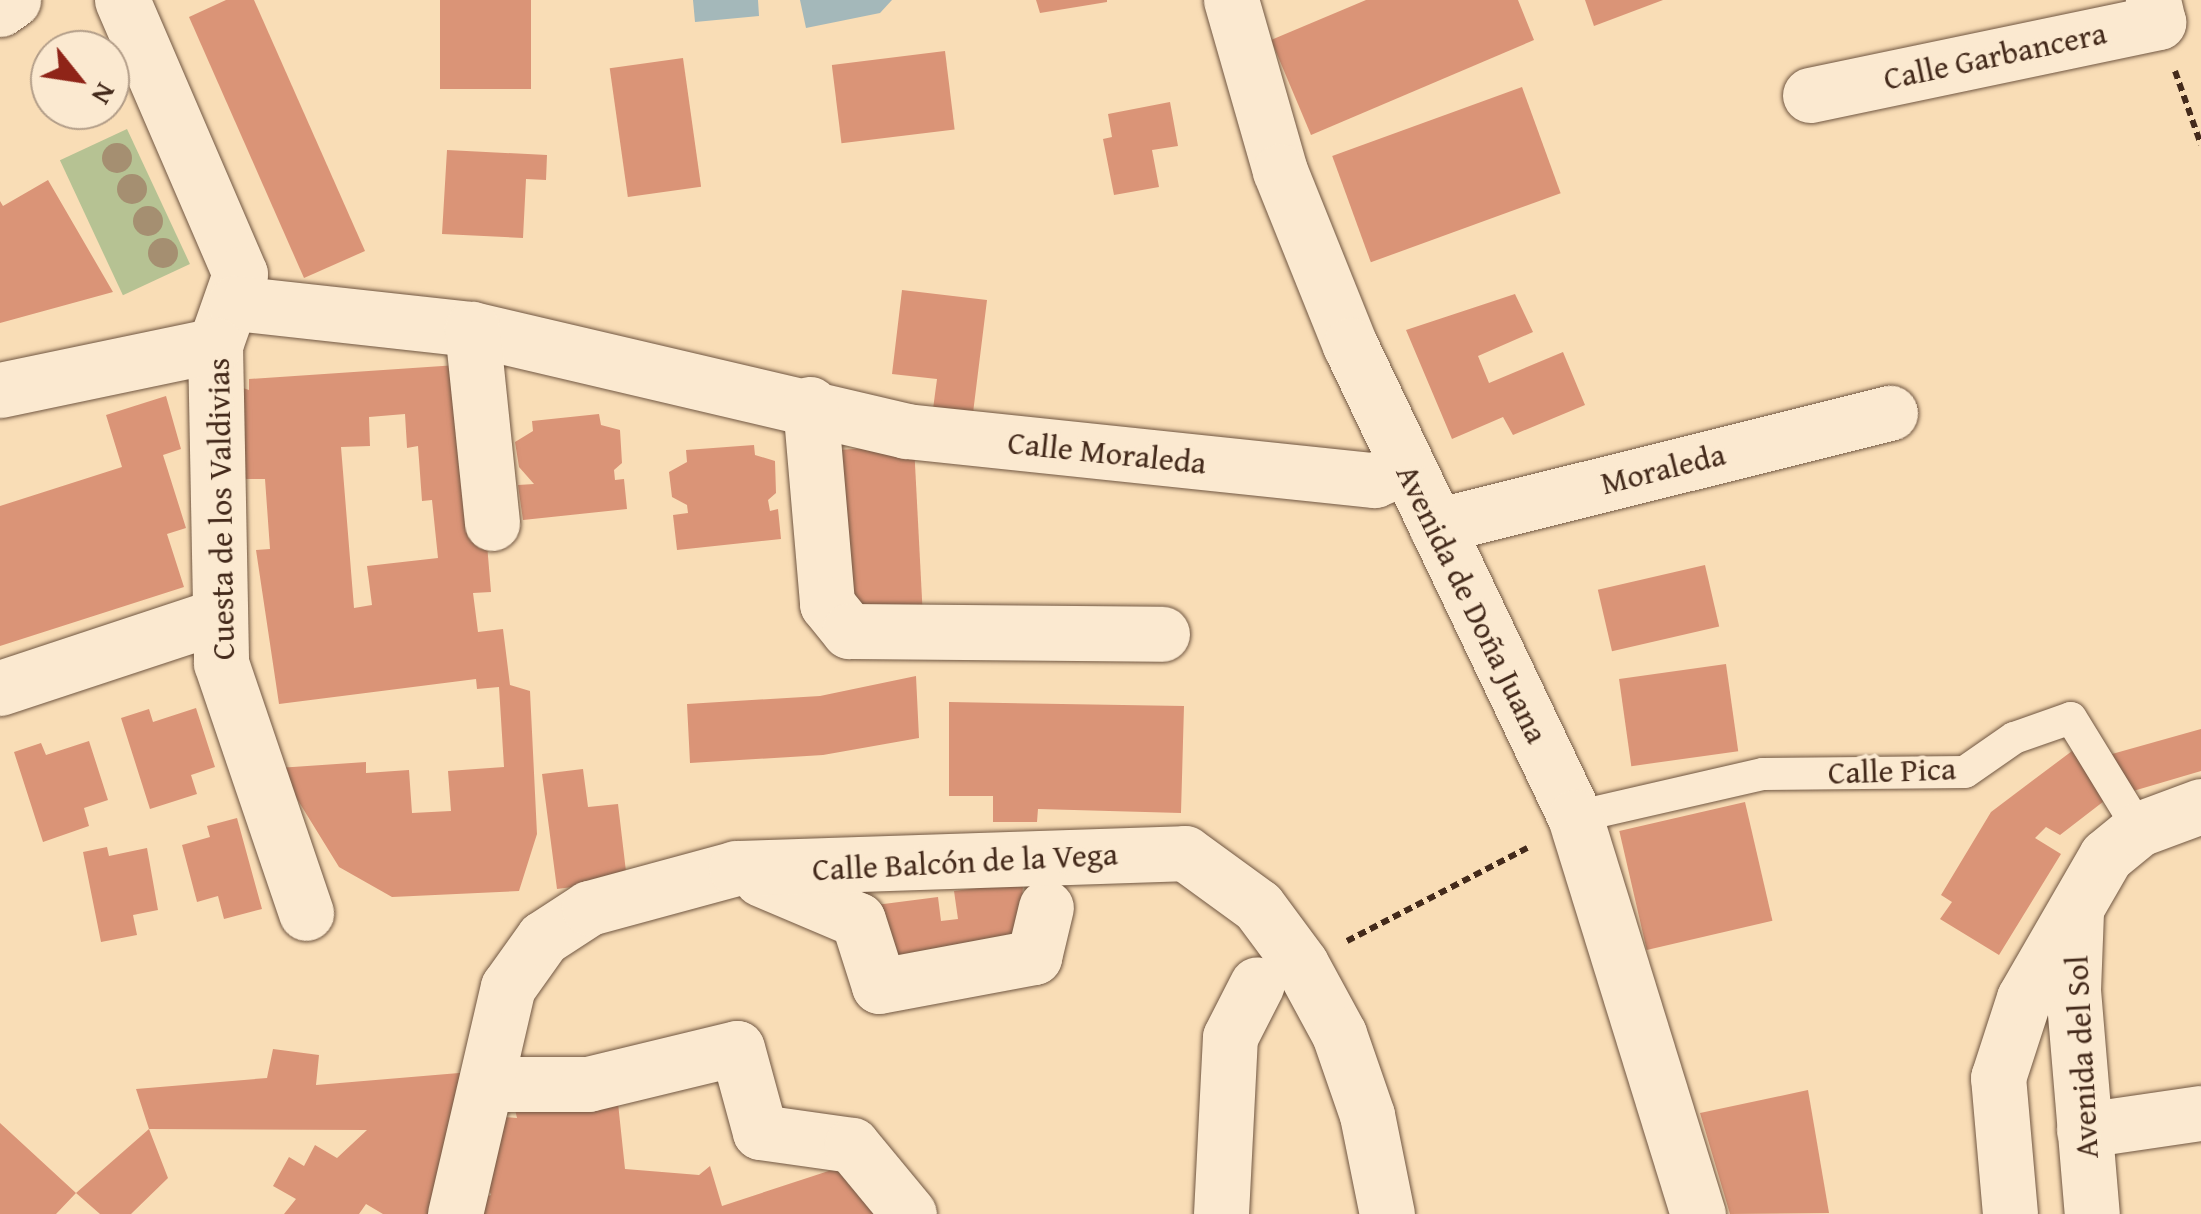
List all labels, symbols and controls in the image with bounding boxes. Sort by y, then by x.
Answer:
street label: Calle Garbancera [1880,14,2110,98]
north arrow [30,30,130,130]
text: N [82,76,127,113]
street label: Cuesta de los Valdivias [199,358,243,660]
street label: Calle Moraleda [1006,423,1208,483]
street label: Moraleda [1597,435,1729,503]
street label: Avenida de Doña Juana [1388,459,1556,749]
street label: Calle Pica [1827,750,1957,792]
street label: Calle Balcón de la Vega [811,835,1119,889]
street label: Avenida del Sol [2058,954,2106,1160]

